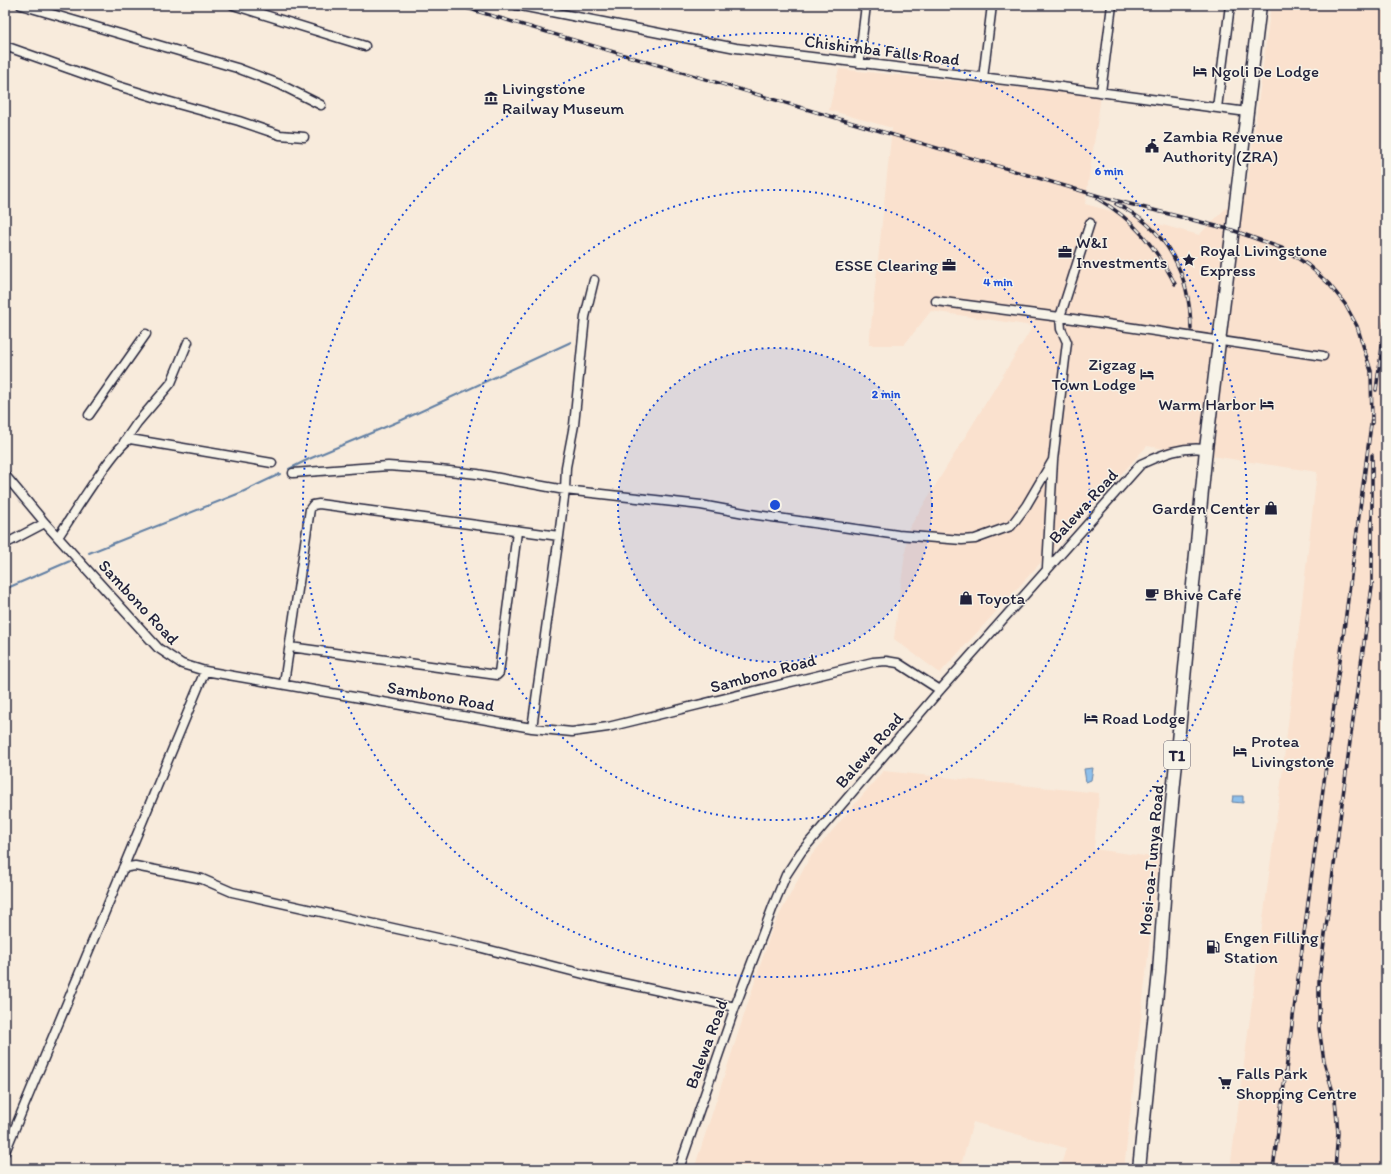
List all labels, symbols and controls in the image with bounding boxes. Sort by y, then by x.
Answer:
street label: Chishimba Falls Road [803,31,962,70]
place label: Ngoli De Lodge [1211,61,1319,81]
hotel icon: Ngoli De Lodge [1192,63,1208,79]
place label: Livingstone Railway Museum [502,78,624,118]
museum icon: Livingstone Railway Museum [483,90,499,106]
place label: Zambia Revenue Authority (ZRA) [1163,126,1283,166]
public building icon: Zambia Revenue Authority (ZRA) [1144,138,1160,154]
text: 6 min [1095,164,1124,178]
place label: W&I Investments [1076,232,1167,272]
place label: Royal Livingstone Express [1200,240,1327,280]
office icon: W&I Investments [1057,244,1073,260]
place icon: Royal Livingstone Express [1181,252,1197,268]
place label: ESSE Clearing [835,255,938,275]
office icon: ESSE Clearing [941,257,957,273]
text: 4 min [983,275,1013,289]
place label: Zigzag Town Lodge [1052,354,1136,394]
hotel icon: Zigzag Town Lodge [1139,366,1155,382]
text: 2 min [872,387,901,401]
place label: Warm Harbor [1158,394,1257,414]
hotel icon: Warm Harbor [1259,396,1275,412]
street label: Balewa Road [1044,464,1122,547]
centre of rings [768,498,782,512]
place label: Garden Center [1152,498,1260,518]
shop icon: Garden Center [1263,500,1279,516]
street label: Sambono Road [95,555,184,649]
place label: Bhive Cafe [1163,584,1242,604]
cafe icon: Bhive Cafe [1144,586,1160,602]
place label: Toyota [977,588,1026,608]
shop icon: Toyota [958,590,974,606]
street label: Sambono Road [708,649,819,697]
street label: Sambono Road [386,677,497,715]
street label: Balewa Road [831,708,908,792]
place label: Road Lodge [1102,708,1186,728]
hotel icon: Road Lodge [1083,710,1099,726]
place label: Protea Livingstone [1251,731,1334,771]
road number: T1 [1164,741,1190,769]
hotel icon: Protea Livingstone [1232,743,1248,759]
street label: Mosi-oa-Tunya Road [1134,783,1168,936]
place label: Engen Filling Station [1224,927,1319,967]
fuel station icon: Engen Filling Station [1205,939,1221,955]
street label: Balewa Road [681,996,732,1091]
place label: Falls Park Shopping Centre [1236,1063,1357,1103]
supermarket icon: Falls Park Shopping Centre [1217,1075,1233,1091]

